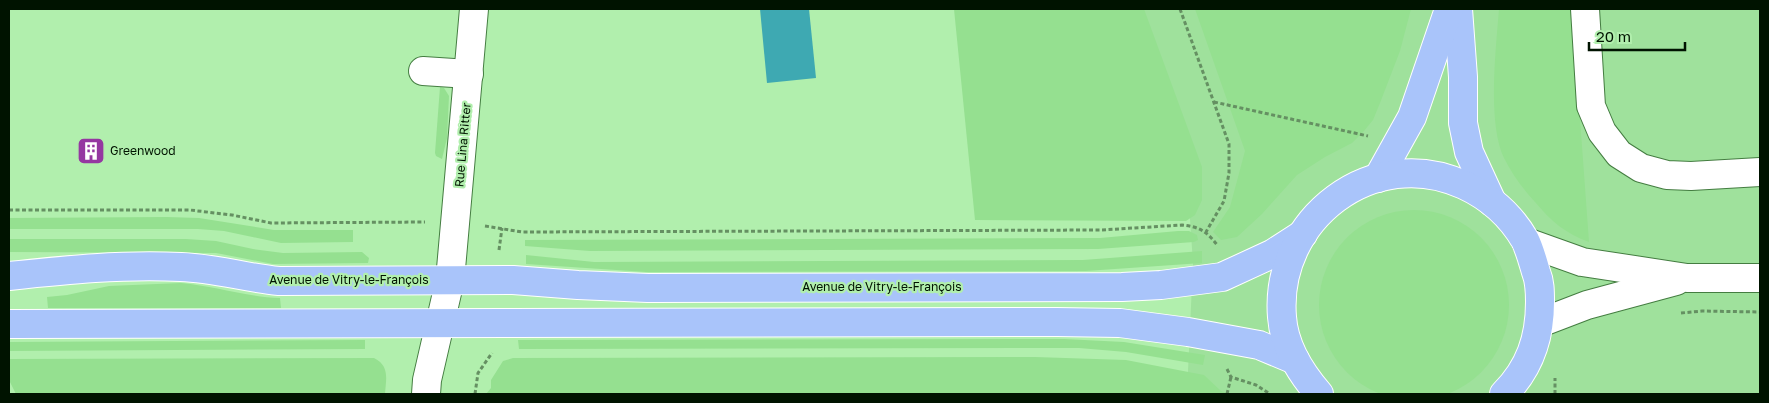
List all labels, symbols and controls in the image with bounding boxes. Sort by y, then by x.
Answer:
scale bar [1589,20,1685,52]
text: 20 m [1596,27,1631,45]
street label: Rue Lina Ritter [451,102,474,188]
building icon: Greenwood [76,136,106,166]
place label: Greenwood [110,143,176,158]
street label: Avenue de Vitry-le-François [269,272,429,287]
street label: Avenue de Vitry-le-François [802,279,962,294]

